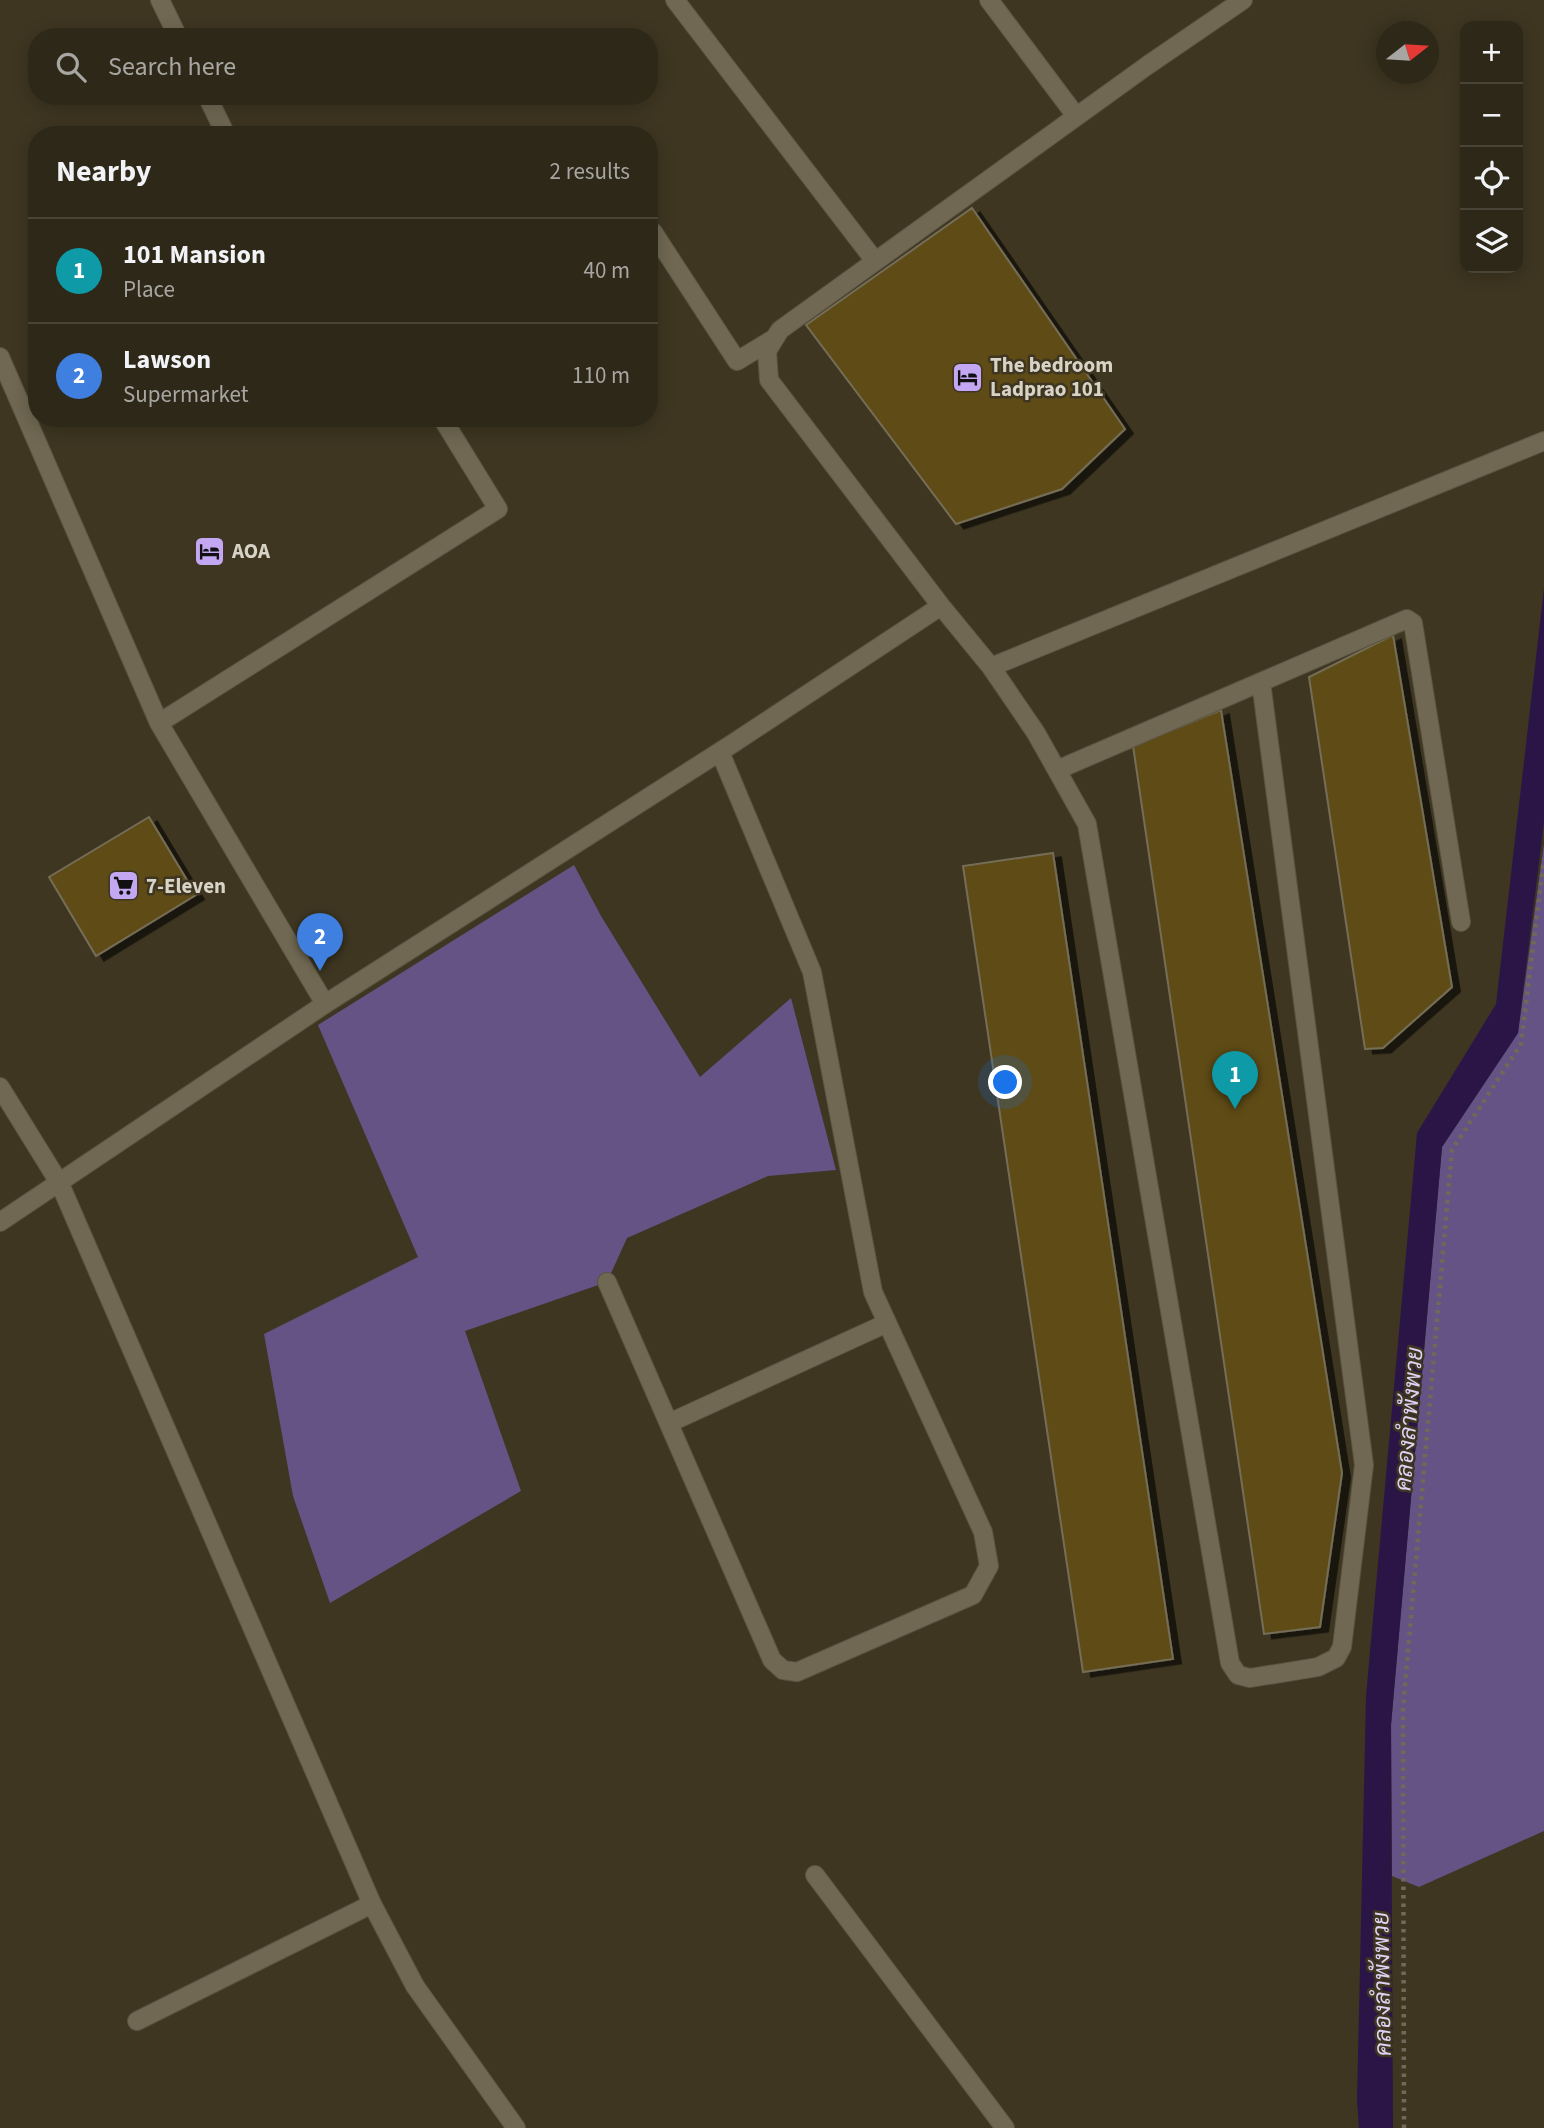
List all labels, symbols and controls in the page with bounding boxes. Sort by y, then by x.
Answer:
north arrow [1376,21,1439,84]
map controls [1460,21,1523,273]
button: + [1460,21,1523,84]
search box [28,28,658,105]
icon: search [52,48,90,86]
text: Search here [108,48,236,85]
button: − [1460,84,1523,147]
button: locate [1460,147,1523,210]
text: Nearby [56,150,151,193]
text: 2 results [550,155,630,188]
button: layers [1460,210,1523,273]
text: 101 Mansion [123,236,266,273]
text: 1 [73,254,85,287]
text: 40 m [583,254,630,287]
text: Place [123,273,175,306]
text: Lawson [123,341,211,378]
place label: The bedroom Ladprao 101 [990,350,1113,404]
text: 2 [73,359,85,392]
text: 110 m [572,359,630,392]
hotel icon: The bedroom Ladprao 101 [950,360,984,394]
text: Supermarket [123,378,249,411]
hotel icon: AOA [192,534,226,568]
place label: AOA [231,536,271,566]
supermarket icon: 7-Eleven [106,869,140,903]
place label: 7-Eleven [146,871,226,901]
pin: 2 [297,913,343,971]
pin: 1 [1212,1051,1258,1109]
your location [988,1065,1022,1099]
water label: คลองลำพังพวย [1386,1346,1432,1492]
water label: คลองลำพังพวย [1364,1912,1400,2056]

